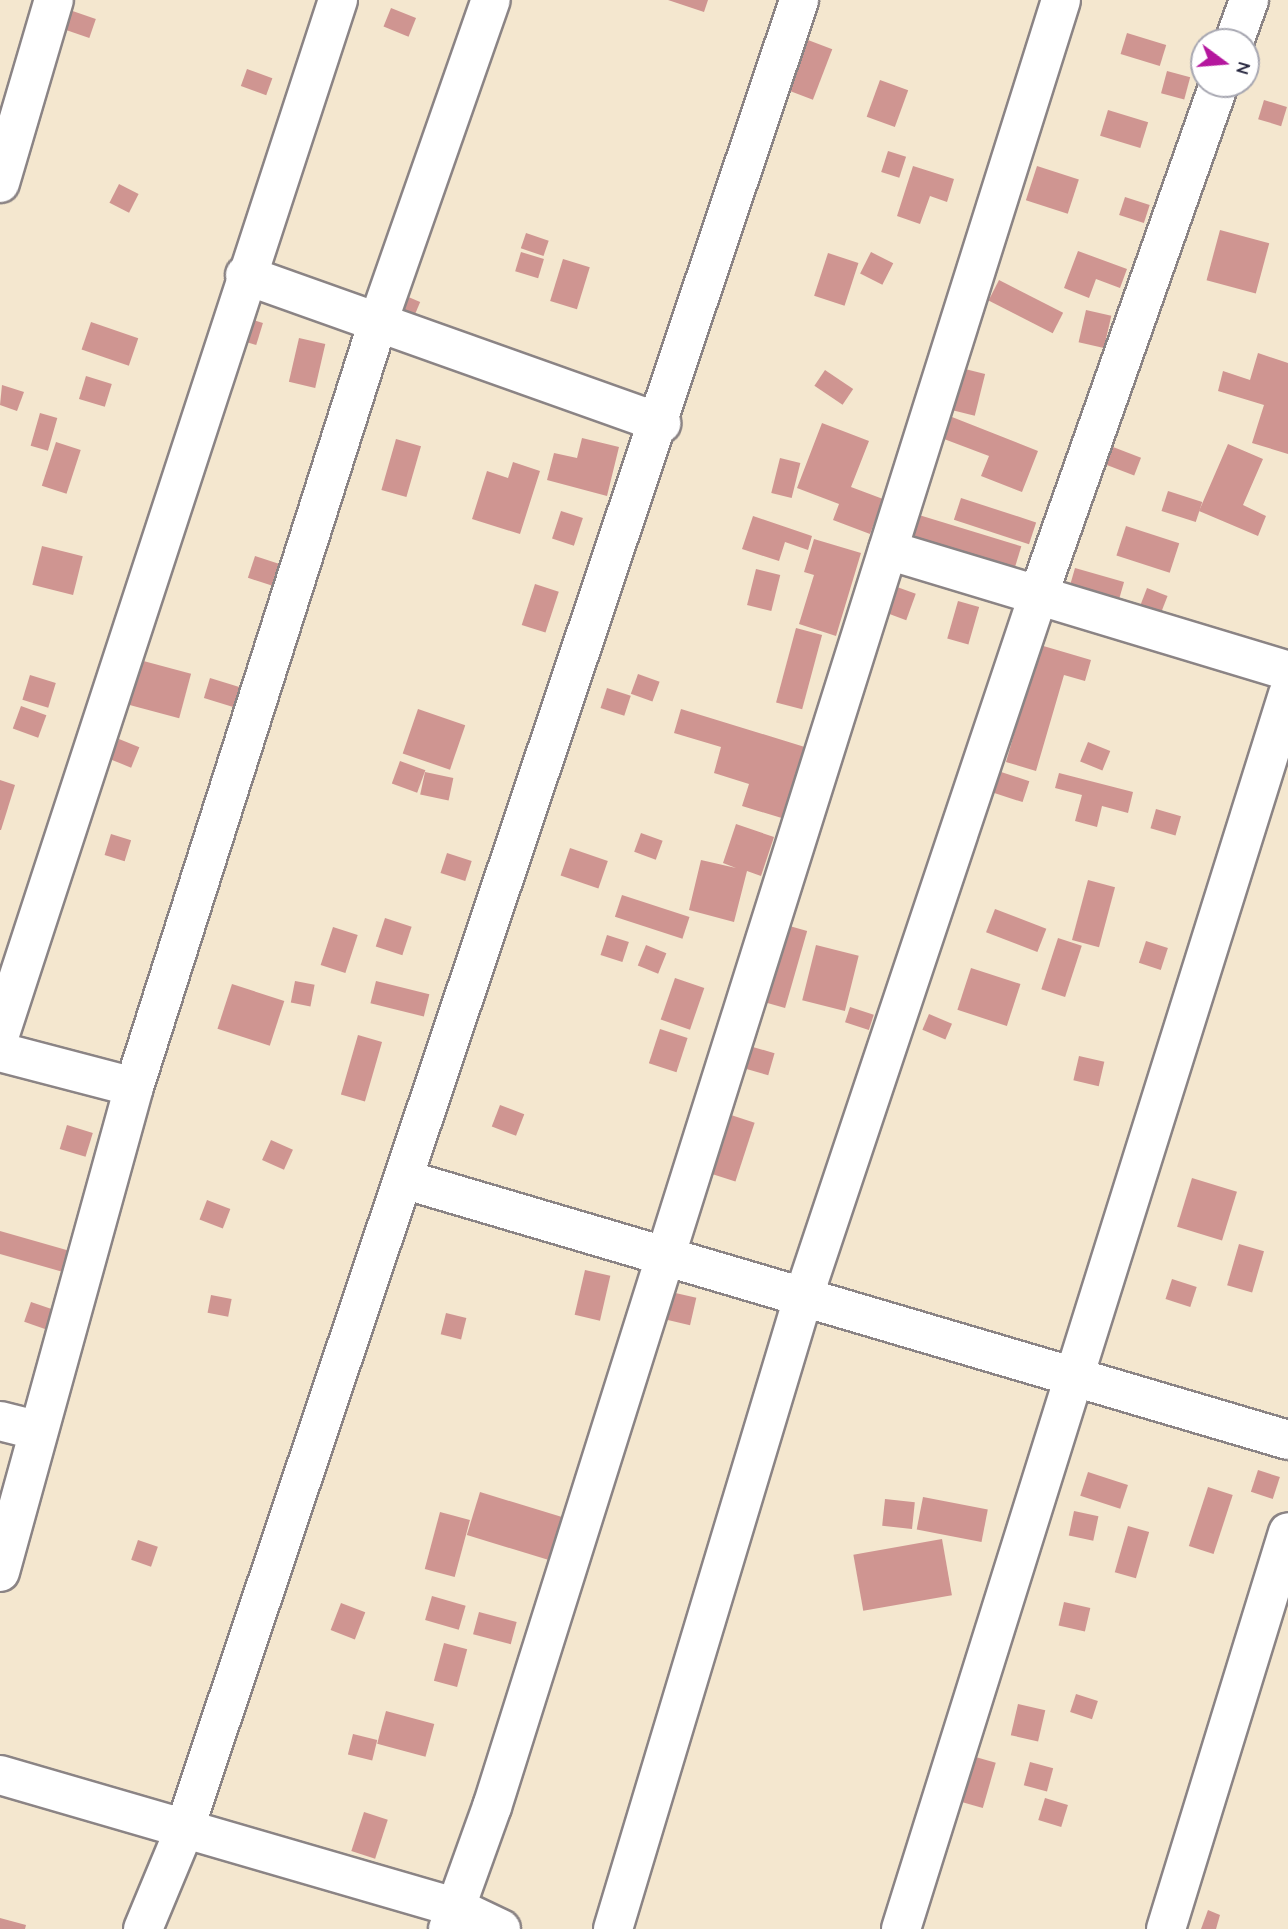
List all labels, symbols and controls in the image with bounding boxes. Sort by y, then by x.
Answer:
north arrow [1190,28,1260,98]
text: N [1231,59,1256,77]

